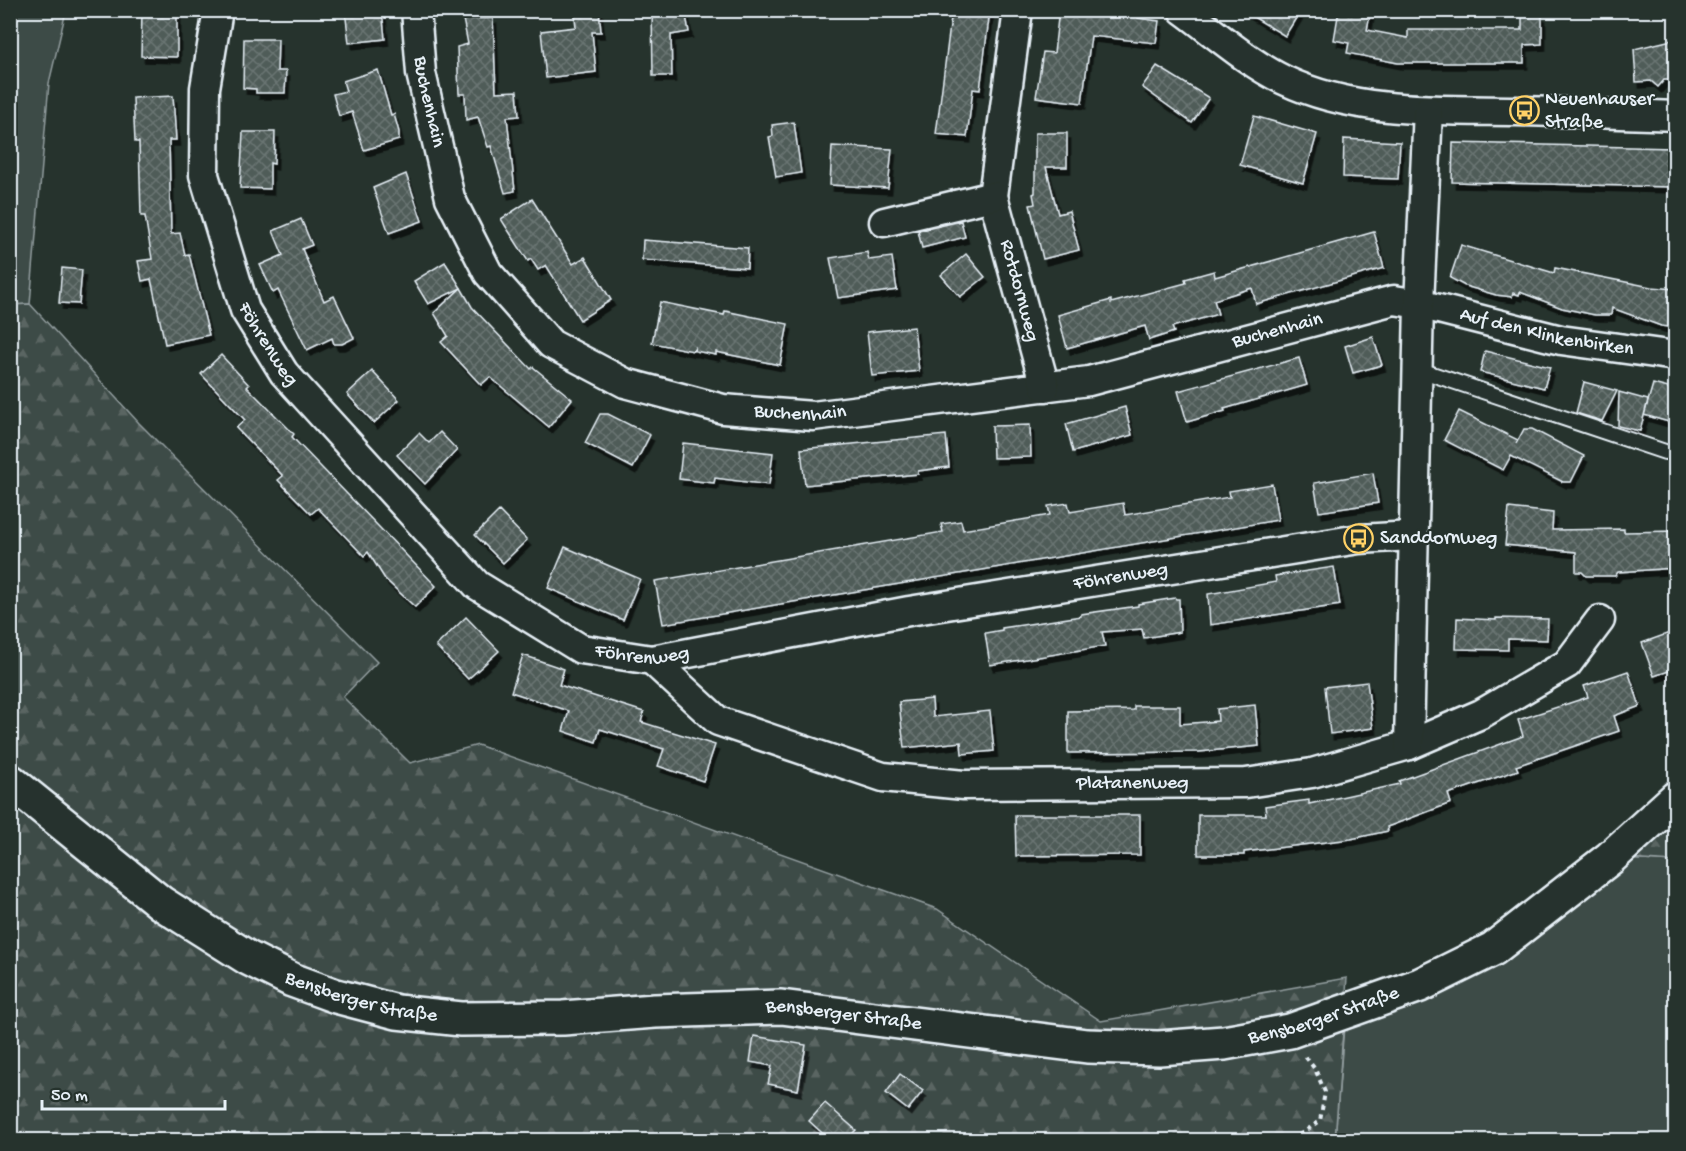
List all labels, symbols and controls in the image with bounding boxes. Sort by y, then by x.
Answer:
street label: Buchenhain [408,55,450,150]
place label: Neuenhauser Straße [1545,89,1656,135]
bus stop icon: Neuenhauser Straße [1508,95,1540,127]
street label: Rotdornweg [994,237,1044,345]
street label: Föhrenweg [232,299,302,391]
street label: Auf den Klinkenbirken [1457,303,1636,362]
street label: Buchenhain [1229,308,1326,354]
street label: Buchenhain [752,400,848,428]
bus stop icon: Sanddornweg [1343,523,1375,555]
place label: Sanddornweg [1380,528,1497,551]
street label: Föhrenweg [1071,558,1170,596]
street label: Föhrenweg [592,640,691,672]
street label: Platanenweg [1075,772,1189,796]
street label: Bensberger Straße [280,966,439,1028]
street label: Bensberger Straße [1245,982,1403,1050]
street label: Bensberger Straße [764,995,924,1036]
scale bar [42,1073,225,1111]
text: 50 m [51,1086,88,1107]

